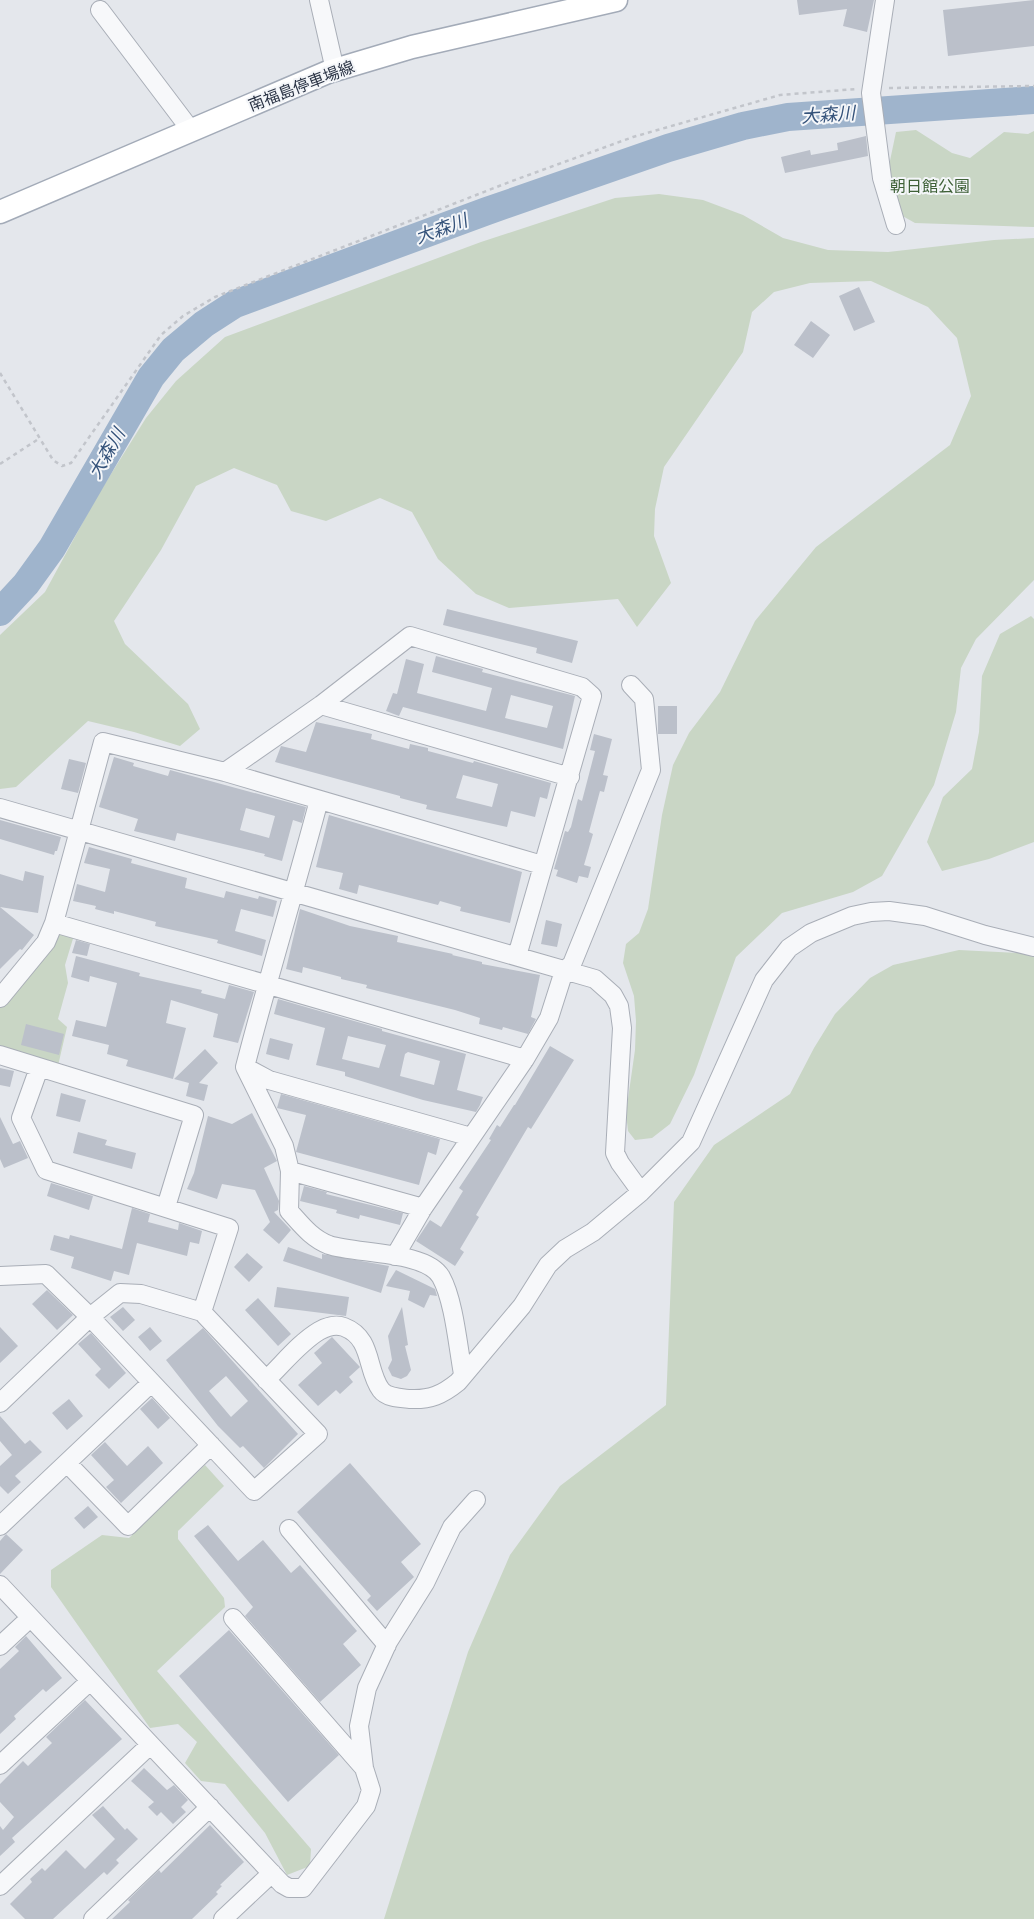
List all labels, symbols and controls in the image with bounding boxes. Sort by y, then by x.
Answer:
street label: 南福島停車場線 [245,56,357,114]
water label: 大森川 [800,101,858,127]
park label: 朝日館公園 [890,176,970,195]
water label: 大森川 [412,208,472,248]
water label: 大森川 [83,422,130,482]

